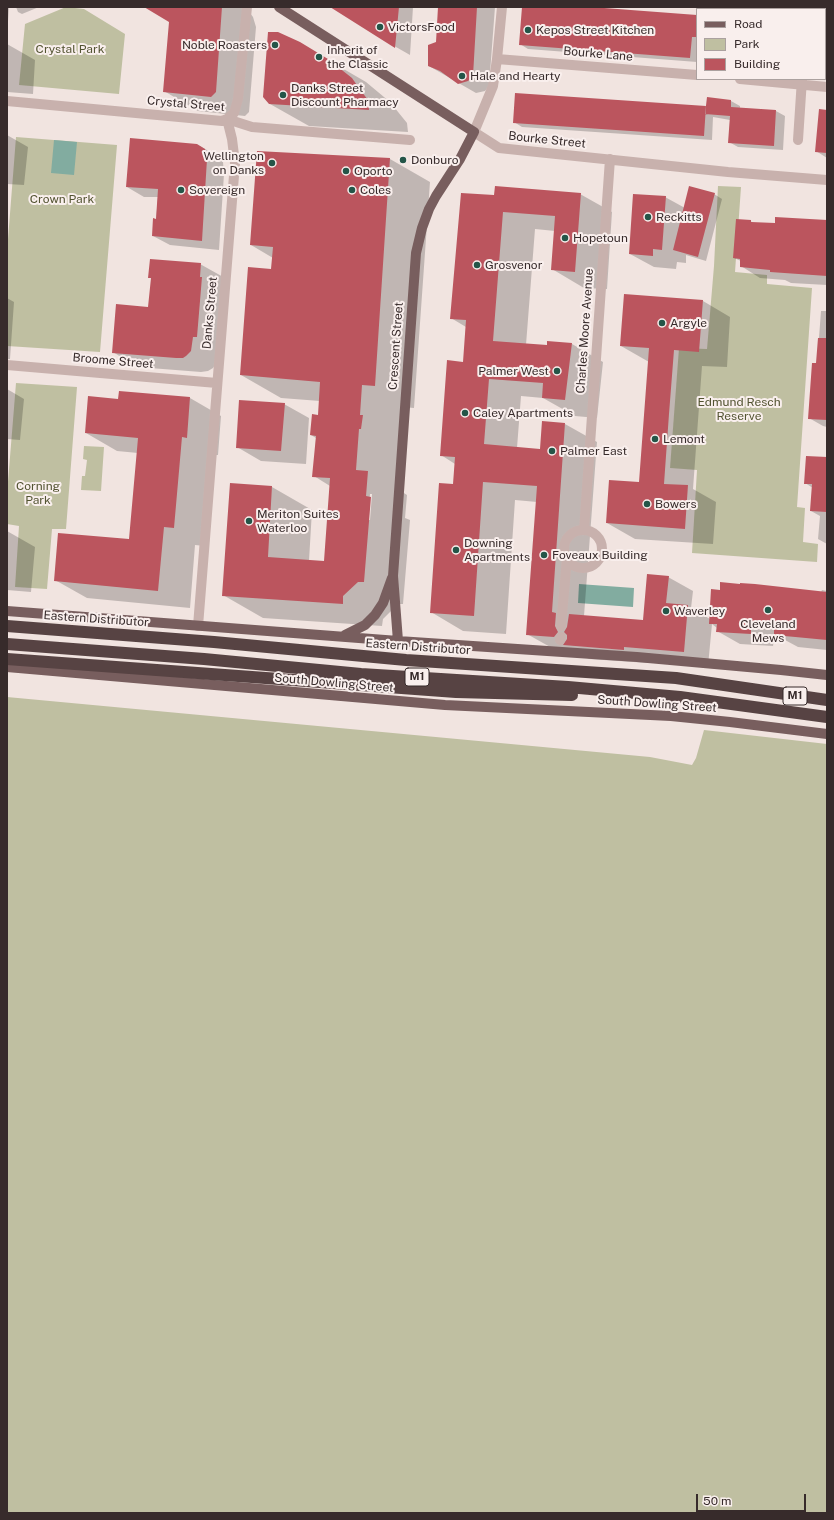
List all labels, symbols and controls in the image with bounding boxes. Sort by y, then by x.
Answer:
legend [696,8,826,80]
text: Road [734,17,762,31]
place label: VictorsFood [388,20,455,34]
marker: VictorsFood [375,22,385,32]
place label: Kepos Street Kitchen [536,23,654,37]
marker: Kepos Street Kitchen [523,25,533,35]
text: Park [734,37,760,51]
place label: Noble Roasters [182,38,267,52]
marker: Noble Roasters [270,40,280,50]
park label: Crystal Park [36,42,104,56]
place label: Inherit of the Classic [327,43,388,71]
street label: Bourke Lane [563,44,633,64]
marker: Inherit of the Classic [314,52,324,62]
text: Building [734,57,780,71]
place label: Hale and Hearty [470,69,561,83]
marker: Hale and Hearty [457,71,467,81]
place label: Danks Street Discount Pharmacy [291,81,399,109]
marker: Danks Street Discount Pharmacy [278,90,288,100]
street label: Crystal Street [146,93,226,115]
street label: Bourke Street [508,129,586,151]
place label: Wellington on Danks [204,149,264,177]
place label: Donburo [411,153,459,167]
marker: Donburo [398,155,408,165]
marker: Wellington on Danks [267,158,277,168]
place label: Oporto [354,164,392,178]
marker: Oporto [341,166,351,176]
place label: Sovereign [189,183,245,197]
place label: Coles [360,183,391,197]
marker: Sovereign [176,185,186,195]
marker: Coles [347,185,357,195]
park label: Crown Park [30,192,94,206]
place label: Reckitts [656,210,702,224]
marker: Reckitts [643,212,653,222]
place label: Hopetoun [573,231,628,245]
marker: Hopetoun [560,233,570,243]
place label: Grosvenor [485,258,542,272]
marker: Grosvenor [472,260,482,270]
street label: Charles Moore Avenue [573,268,597,394]
street label: Danks Street [200,276,220,350]
street label: Crescent Street [386,301,406,391]
place label: Argyle [670,316,707,330]
marker: Argyle [657,318,667,328]
street label: Broome Street [72,350,154,372]
place label: Palmer West [478,364,549,378]
marker: Palmer West [552,366,562,376]
park label: Edmund Resch Reserve [697,395,781,423]
place label: Caley Apartments [473,406,573,420]
marker: Caley Apartments [460,408,470,418]
place label: Lemont [663,432,705,446]
marker: Lemont [650,434,660,444]
place label: Palmer East [560,444,627,458]
marker: Palmer East [547,446,557,456]
park label: Corning Park [16,479,60,507]
place label: Bowers [655,497,697,511]
marker: Bowers [642,499,652,509]
place label: Meriton Suites Waterloo [257,507,339,535]
marker: Meriton Suites Waterloo [244,516,254,526]
place label: Downing Apartments [464,536,530,564]
marker: Downing Apartments [451,545,461,555]
place label: Foveaux Building [552,548,648,562]
marker: Foveaux Building [539,550,549,560]
place label: Waverley [674,604,725,618]
marker: Cleveland Mews [763,605,773,615]
marker: Waverley [661,606,671,616]
street label: Eastern Distributor [43,608,149,630]
place label: Cleveland Mews [740,617,796,645]
street label: Eastern Distributor [365,636,471,658]
road number: M1 [405,668,429,686]
street label: South Dowling Street [274,671,394,695]
road number: M1 [783,687,807,705]
street label: South Dowling Street [597,693,717,715]
scale bar [698,1486,808,1512]
text: 50 m [703,1494,731,1508]

